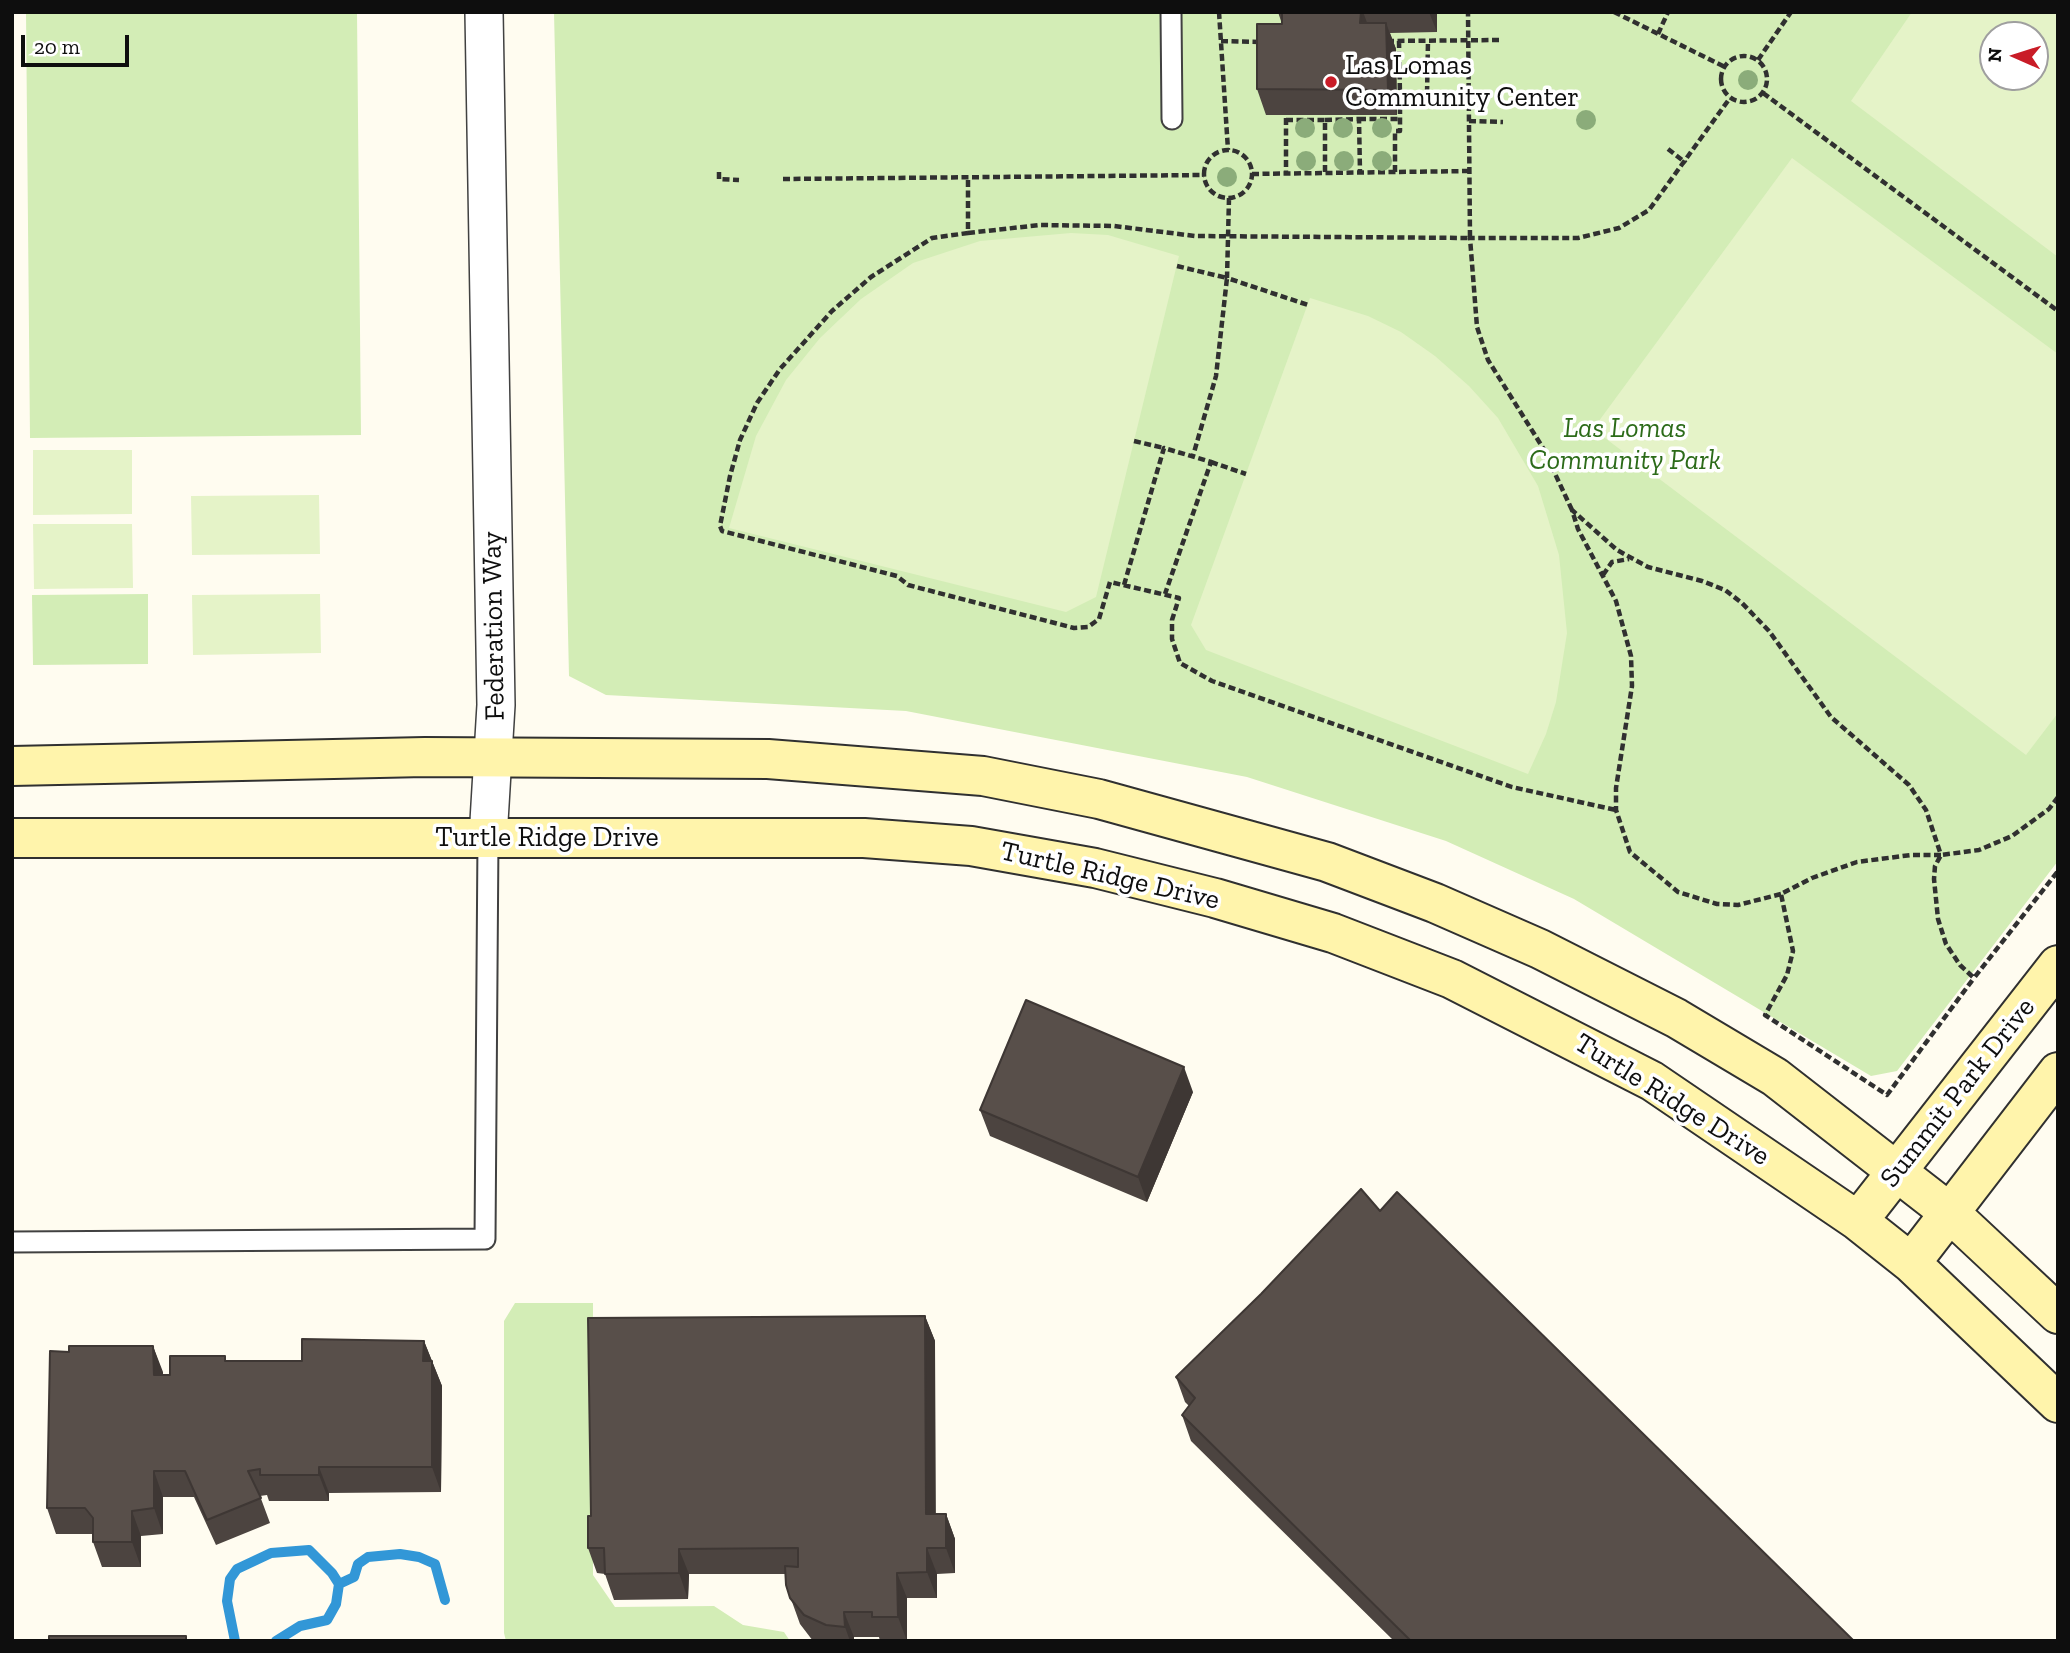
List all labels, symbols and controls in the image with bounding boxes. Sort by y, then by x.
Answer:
scale bar [24,21,133,65]
north arrow [1979,21,2049,91]
text: 20 m [34,34,80,59]
text: N [1983,47,2006,63]
place label: Las Lomas Community Center [1345,49,1579,115]
marker: Las Lomas Community Center [1323,74,1339,90]
park label: Las Lomas Community Park [1529,412,1721,478]
street label: Federation Way [476,531,512,721]
street label: Turtle Ridge Drive [435,821,659,855]
street label: Turtle Ridge Drive [997,834,1223,918]
street label: Summit Park Drive [1874,991,2042,1195]
street label: Turtle Ridge Drive [1568,1027,1776,1173]

